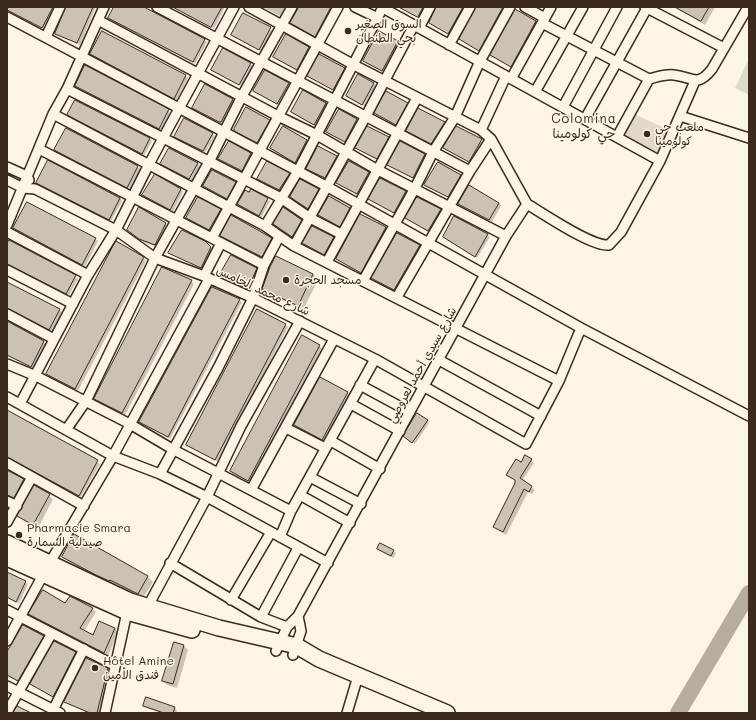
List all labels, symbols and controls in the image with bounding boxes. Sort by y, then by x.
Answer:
place label: السوق الصغير بحي الطنطان [356,17,422,45]
marker: السوق الصغير بحي الطنطان [343,26,353,36]
district label: Colomina حي كولومينا [551,111,617,142]
place label: ملعب حي كولومينا [655,120,704,148]
marker: ملعب حي كولومينا [642,129,652,139]
street label: شارع محمد الخامس [214,263,312,319]
place label: مسجد الحجرة [294,273,361,287]
marker: مسجد الحجرة [281,275,291,285]
street label: شارع سيدي أحمد لعروصي [384,305,460,425]
place label: Pharmacie Smara صيدلية السمارة [27,521,131,549]
marker: Pharmacie Smara صيدلية السمارة [14,530,24,540]
place label: Hôtel Amine فندق الأمين [103,654,174,682]
marker: Hôtel Amine فندق الأمين [90,663,100,673]

